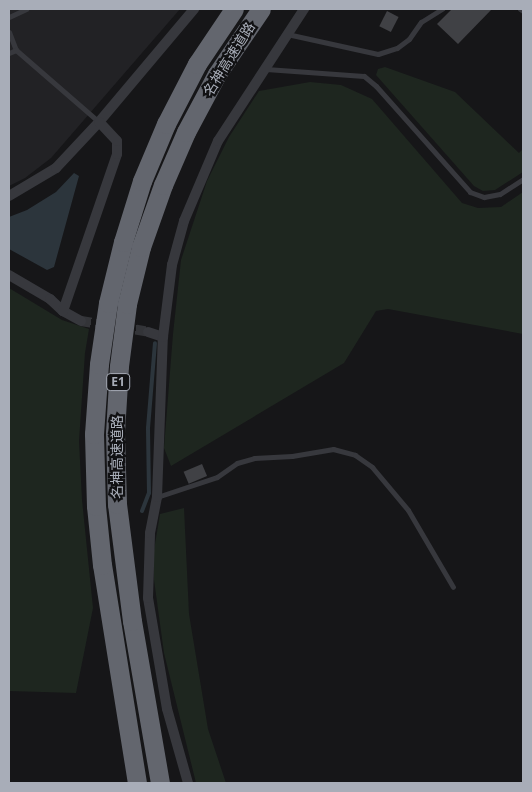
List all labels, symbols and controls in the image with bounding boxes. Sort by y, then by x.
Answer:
street label: 名神高速道路 [200,19,258,99]
road number: E1 [106,372,130,392]
street label: 名神高速道路 [109,415,125,499]

